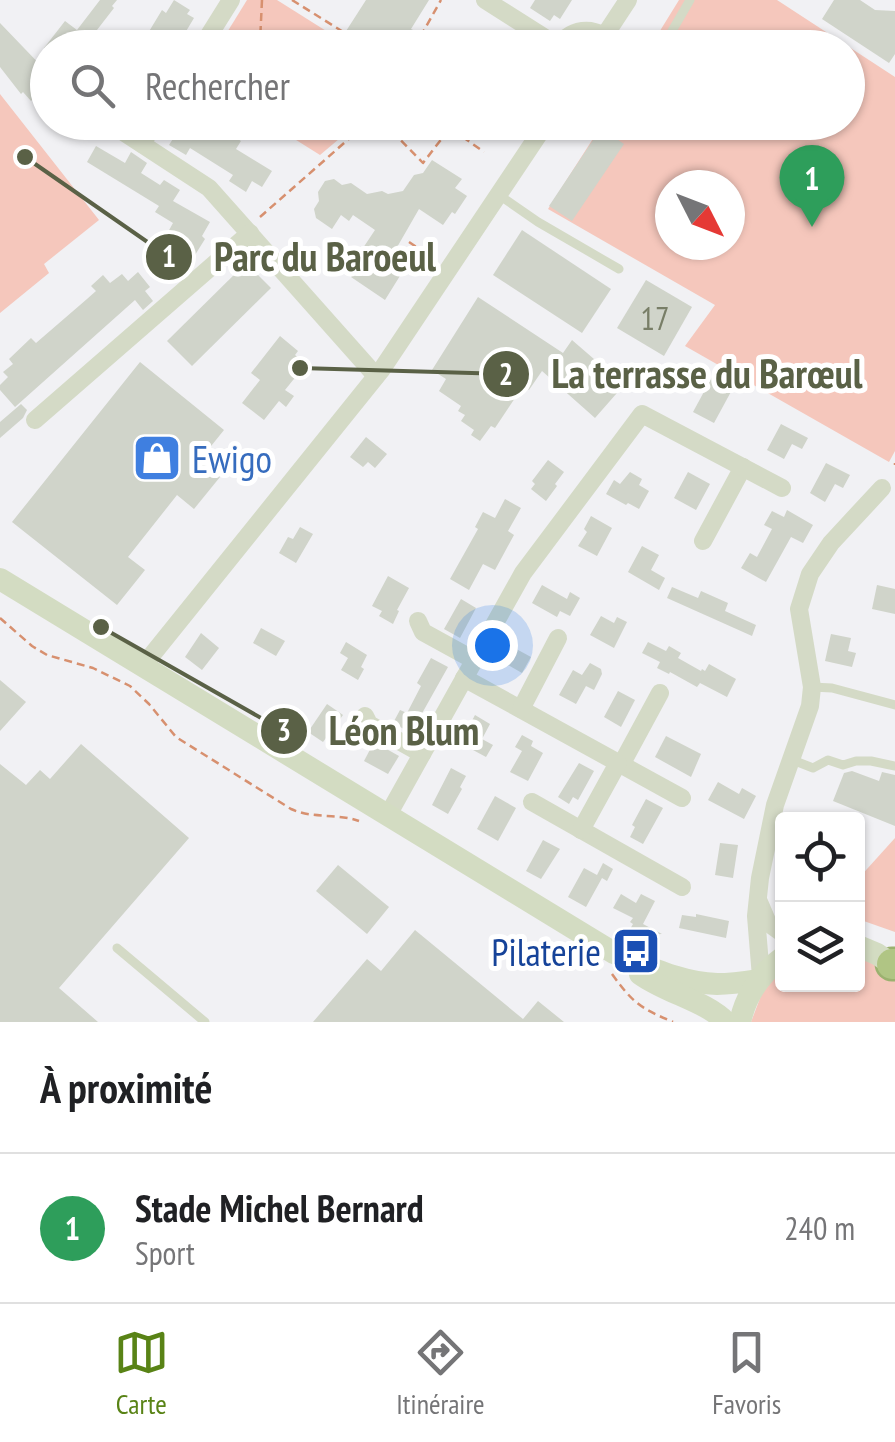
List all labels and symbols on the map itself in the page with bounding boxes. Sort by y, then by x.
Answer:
pin: 1 [780,144,844,227]
north arrow [655,170,745,260]
callout: Parc du Baroeul [144,222,456,292]
text: Parc du Baroeul [214,230,436,282]
text: 1 [162,236,176,275]
house number: 17 [641,297,669,339]
callout: La terrasse du Barœul [481,339,882,409]
text: La terrasse du Barœul [552,347,863,399]
text: 2 [499,354,513,393]
shop icon: Ewigo [131,432,183,484]
place label: Ewigo [192,434,272,483]
your location [467,620,518,671]
callout: Léon Blum [259,696,499,766]
text: Léon Blum [329,704,479,756]
text: 3 [277,710,291,749]
bus stop icon: Pilaterie [610,925,662,977]
place label: Pilaterie [491,927,601,976]

